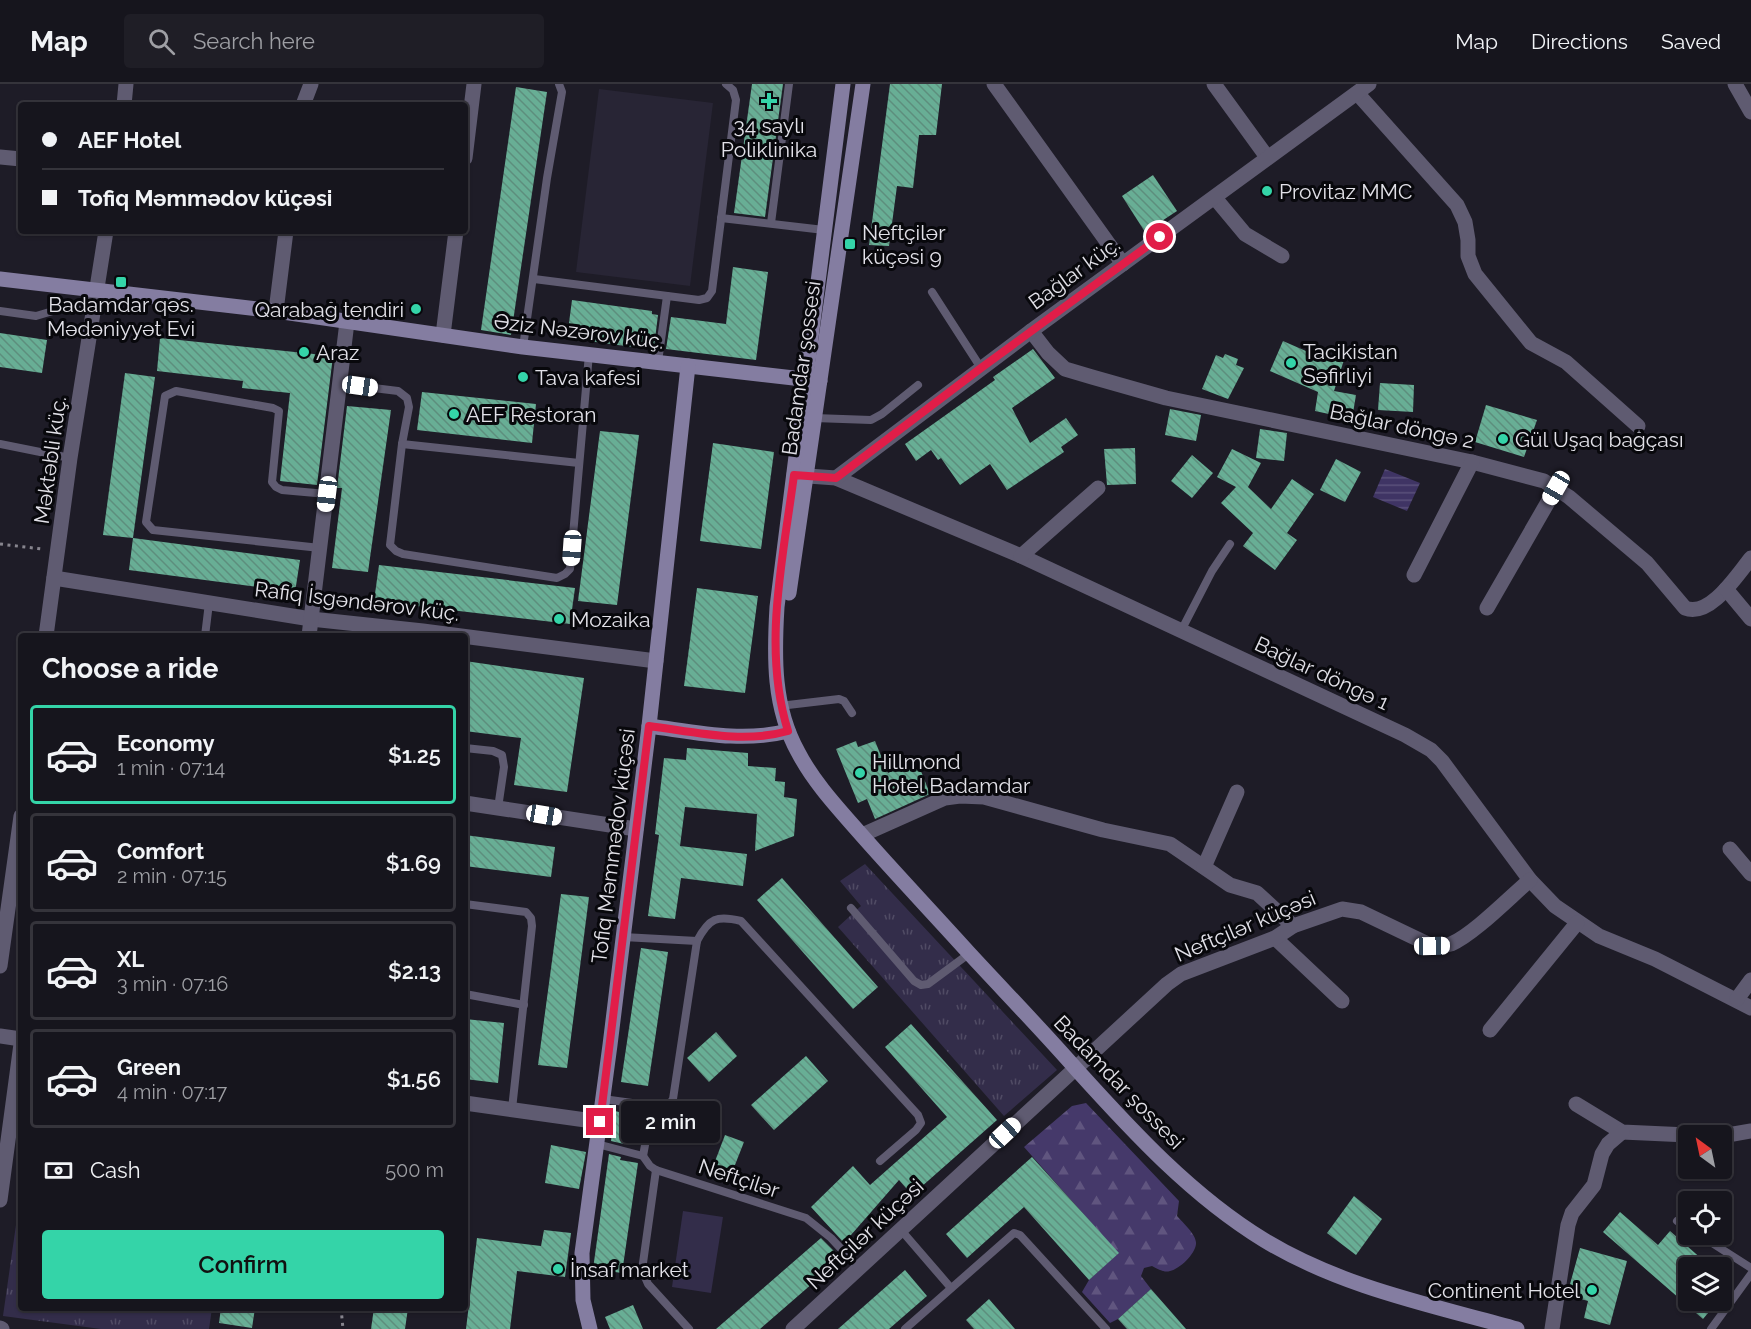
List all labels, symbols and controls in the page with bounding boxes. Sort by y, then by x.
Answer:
search box [124,14,544,68]
text: Map [30,25,88,58]
icon: search [145,25,178,58]
text: Search here [193,28,315,54]
text: Map [1455,29,1498,54]
text: Directions [1531,29,1628,54]
text: Saved [1661,29,1721,54]
marker: 34 saylı Poliklinika [760,92,778,110]
place label: 34 saylı Poliklinika [721,113,817,162]
text: AEF Hotel [78,127,181,153]
place label: Provitaz MMC [1279,179,1412,204]
marker: Provitaz MMC [1260,184,1274,198]
text: Tofiq Məmmədov küçəsi [78,185,332,211]
place label: Neftçilər küçəsi 9 [862,220,946,269]
route start [1146,223,1173,250]
street label: Bağlar küç. [1023,231,1125,315]
marker: Neftçilər küçəsi 9 [843,237,857,251]
marker: Badamdar qəs. Mədəniyyət Evi [114,275,128,289]
street label: Badamdar şossesi [776,279,826,457]
place label: Badamdar qəs. Mədəniyyət Evi [47,292,195,341]
place label: Qarabağ tendiri [254,297,404,322]
marker: Qarabağ tendiri [409,302,423,316]
street label: Əziz Nəzərov küç. [493,308,665,354]
place label: Tacikistan Səfirliyi [1303,339,1398,388]
place label: Araz [316,340,359,365]
marker: Araz [297,345,311,359]
marker: Tacikistan Səfirliyi [1284,356,1298,370]
place label: Tava kafesi [535,365,641,390]
marker: Tava kafesi [516,370,530,384]
car [341,375,379,397]
street label: Məktəbli küç. [29,395,71,525]
street label: Bağlar döngə 2 [1327,398,1477,454]
place label: AEF Restoran [466,402,596,427]
marker: AEF Restoran [447,407,461,421]
place label: Gül Uşaq bağçası [1515,427,1684,452]
marker: Gül Uşaq bağçası [1496,432,1510,446]
car [1539,468,1573,508]
car [316,475,338,513]
car [562,529,582,567]
street label: Rafiq İsgəndərov küç. [253,576,461,626]
place label: Mozaika [571,607,650,632]
marker: Mozaika [552,612,566,626]
street label: Bağlar döngə 1 [1251,631,1393,715]
text: Choose a ride [42,653,218,684]
street label: Tofiq Məmmədov küçəsi [586,727,640,965]
icon: car [45,728,99,782]
text: Economy [117,730,215,756]
text: $1.25 [388,742,441,768]
place label: Hillmond Hotel Badamdar [872,749,1031,798]
text: 1 min · 07:14 [117,756,225,780]
marker: Hillmond Hotel Badamdar [853,766,867,780]
car [525,803,563,827]
icon: car [45,836,99,890]
text: Comfort [117,838,204,864]
text: $1.69 [386,850,441,876]
text: 2 min · 07:15 [117,864,227,888]
street label: Neftçilər küçəsi [1171,885,1319,967]
car [1414,937,1450,955]
icon: car [45,944,99,998]
text: XL [117,946,144,972]
text: $2.13 [388,958,441,984]
text: 3 min · 07:16 [117,972,228,996]
street label: Badamdar şossesi [1049,1010,1189,1154]
icon: car [45,1052,99,1106]
text: Green [117,1054,181,1080]
text: $1.56 [387,1066,441,1092]
text: 4 min · 07:17 [117,1080,227,1104]
callout: 2 min [621,1101,720,1143]
route end [586,1108,613,1135]
text: 2 min [645,1110,696,1134]
car [986,1114,1024,1152]
north arrow [1678,1125,1732,1179]
map controls [1678,1125,1732,1311]
street label: Neftçilər [695,1153,783,1203]
icon: cash [42,1154,75,1187]
text: Cash [90,1157,141,1183]
text: 500 m [385,1158,444,1182]
street label: Neftçilər küçəsi [801,1174,929,1294]
button: locate [1678,1191,1732,1245]
button: Confirm [42,1230,444,1299]
place label: İnsaf market [570,1257,689,1282]
button: layers [1678,1257,1732,1311]
marker: İnsaf market [551,1262,565,1276]
place label: Continent Hotel [1428,1278,1580,1303]
marker: Continent Hotel [1585,1283,1599,1297]

